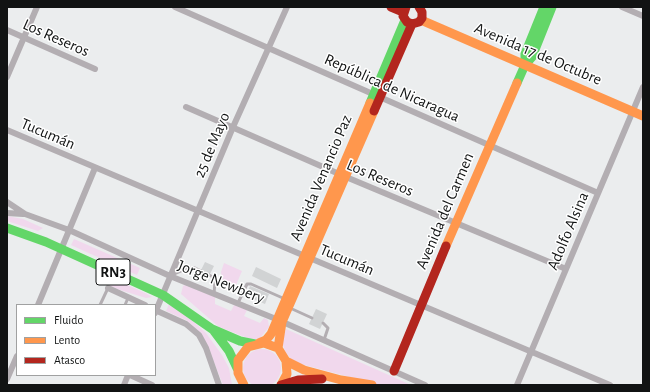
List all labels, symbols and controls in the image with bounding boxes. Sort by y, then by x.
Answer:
street label: Los Reseros [20,15,92,61]
street label: Avenida 17 de Octubre [471,18,605,90]
street label: República de Nicaragua [321,50,463,126]
street label: 25 de Mayo [190,109,234,181]
street label: Avenida Venancio Paz [286,112,356,244]
street label: Tucumán [18,114,78,154]
street label: Avenida del Carmen [412,150,478,272]
street label: Los Reseros [344,155,416,201]
street label: Adolfo Alsina [543,189,593,273]
street label: Tucumán [317,240,377,280]
street label: Jorge Newbery [175,256,267,308]
road number: RN3 [96,259,130,285]
legend [16,304,156,376]
text: Fluido [54,314,83,326]
text: Lento [54,334,80,346]
text: Atasco [54,354,85,366]

